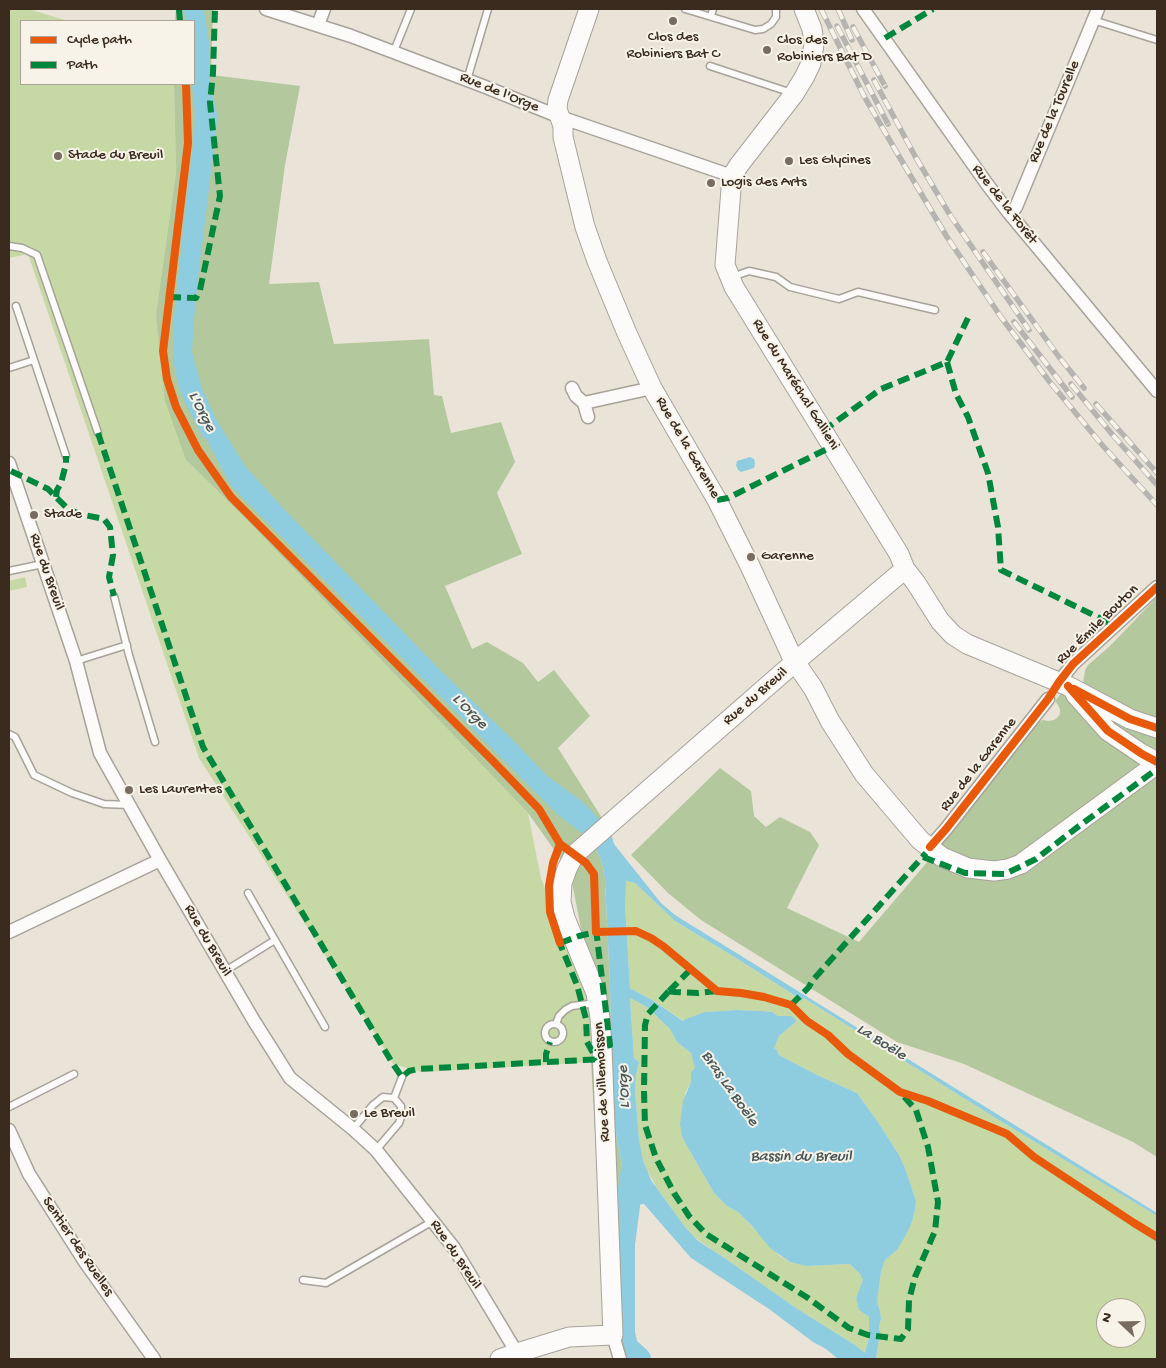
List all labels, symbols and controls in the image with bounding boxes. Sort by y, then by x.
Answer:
marker: Clos des Robiniers Bat C [667,15,679,27]
legend [20,20,195,85]
place label: Clos des Robiniers Bat C [626,29,720,64]
text: Cycle path [67,31,132,49]
place label: Clos des Robiniers Bat D [777,32,872,67]
marker: Clos des Robiniers Bat D [761,44,773,56]
text: Path [67,56,98,74]
street label: Rue de la Tourelle [1025,58,1085,166]
street label: Rue de l'Orge [457,69,541,117]
place label: Stade du Breuil [68,147,163,165]
marker: Stade du Breuil [52,150,64,162]
place label: Les Glycines [799,152,870,170]
marker: Les Glycines [783,155,795,167]
street label: Rue de la Forêt [967,162,1041,248]
place label: Logis des Arts [721,174,807,192]
marker: Logis des Arts [705,177,717,189]
street label: Rue du Maréchal Gallieni [747,316,843,454]
water label: L'Orge [183,389,219,435]
street label: Rue de la Garenne [651,394,723,502]
place label: Stade [44,506,82,524]
marker: Stade [28,509,40,521]
street label: Rue du Breuil [24,531,68,613]
place label: Garenne [761,548,814,566]
marker: Garenne [745,551,757,563]
street label: Rue Émile Bouton [1053,581,1143,669]
street label: Rue du Breuil [720,664,792,730]
water label: L'Orge [447,690,491,734]
street label: Rue de la Garenne [937,714,1021,816]
place label: Les Laurentes [139,781,222,799]
marker: Les Laurentes [123,784,135,796]
street label: Rue du Breuil [179,902,235,980]
water label: La Boële [853,1020,909,1066]
street label: Rue de Villemoisson [591,1022,615,1142]
water label: Bras La Boële [696,1048,762,1130]
water label: L'Orge [614,1065,636,1109]
place label: Le Breuil [364,1105,415,1123]
marker: Le Breuil [348,1108,360,1120]
water label: Bassin du Breuil [751,1148,851,1168]
street label: Sentier des Ruelles [37,1194,117,1300]
street label: Rue du Breuil [425,1217,485,1293]
north arrow [1096,1298,1146,1348]
text: N [1098,1310,1117,1325]

